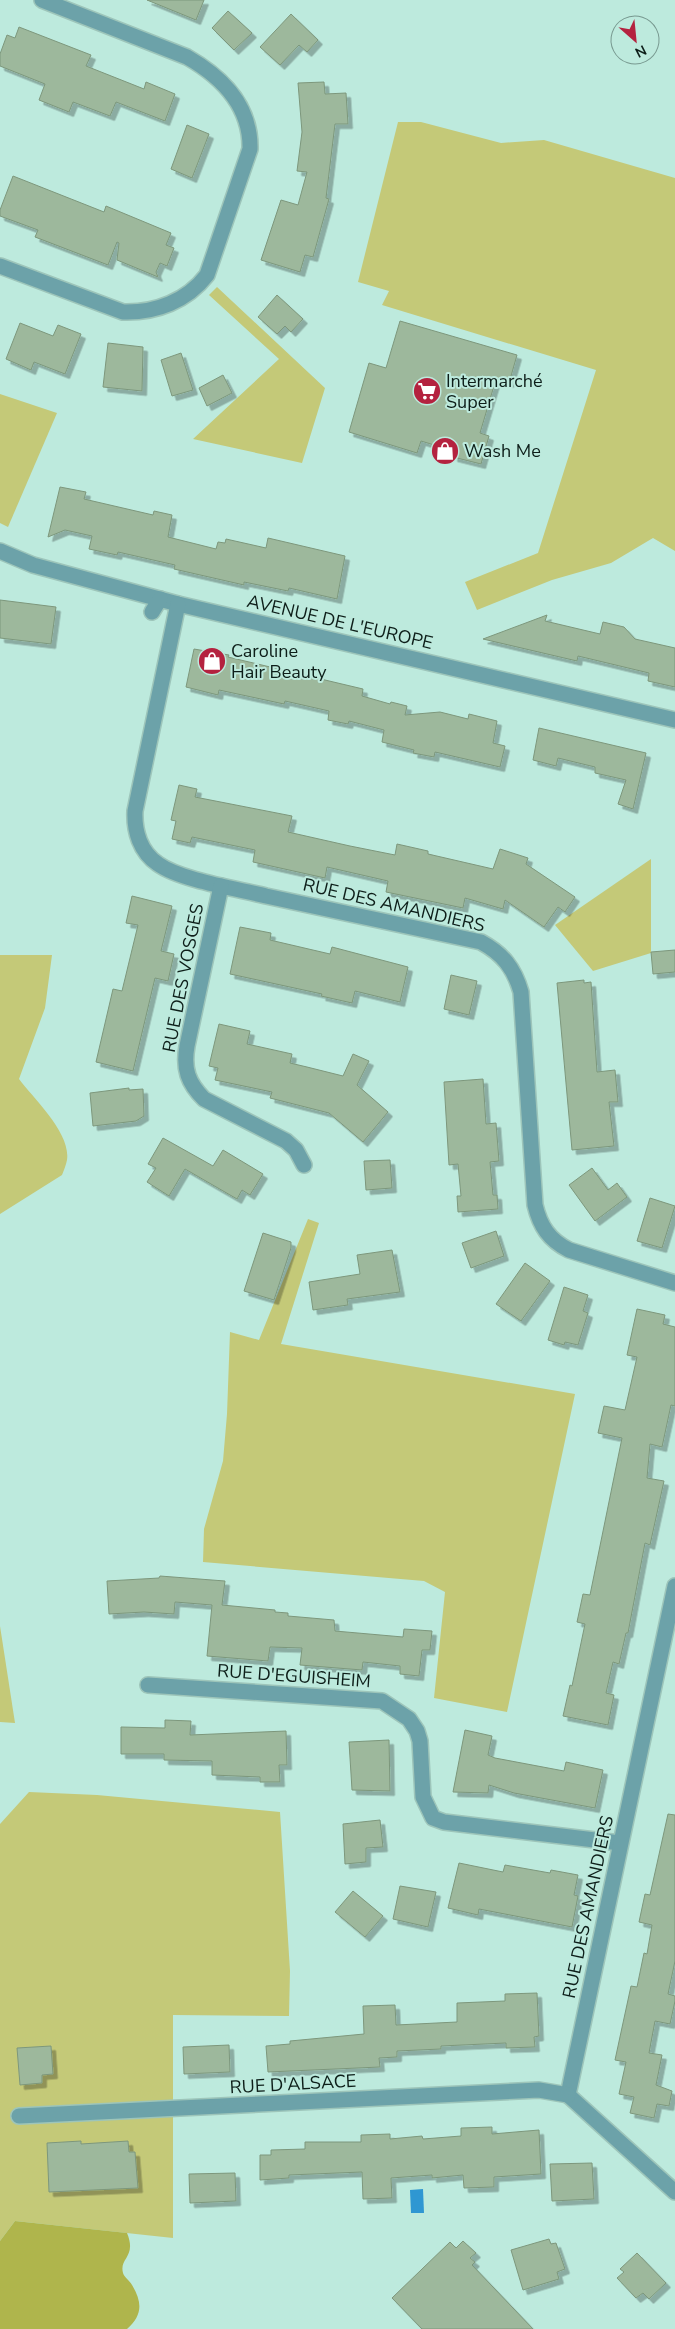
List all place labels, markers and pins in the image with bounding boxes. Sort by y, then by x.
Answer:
place label: Intermarché Super [446,369,542,414]
supermarket icon: Intermarché Super [412,376,442,406]
shop icon: Wash Me [430,436,460,466]
place label: Wash Me [464,439,541,463]
place label: Caroline Hair Beauty [231,639,327,684]
shop icon: Caroline Hair Beauty [197,646,227,676]

